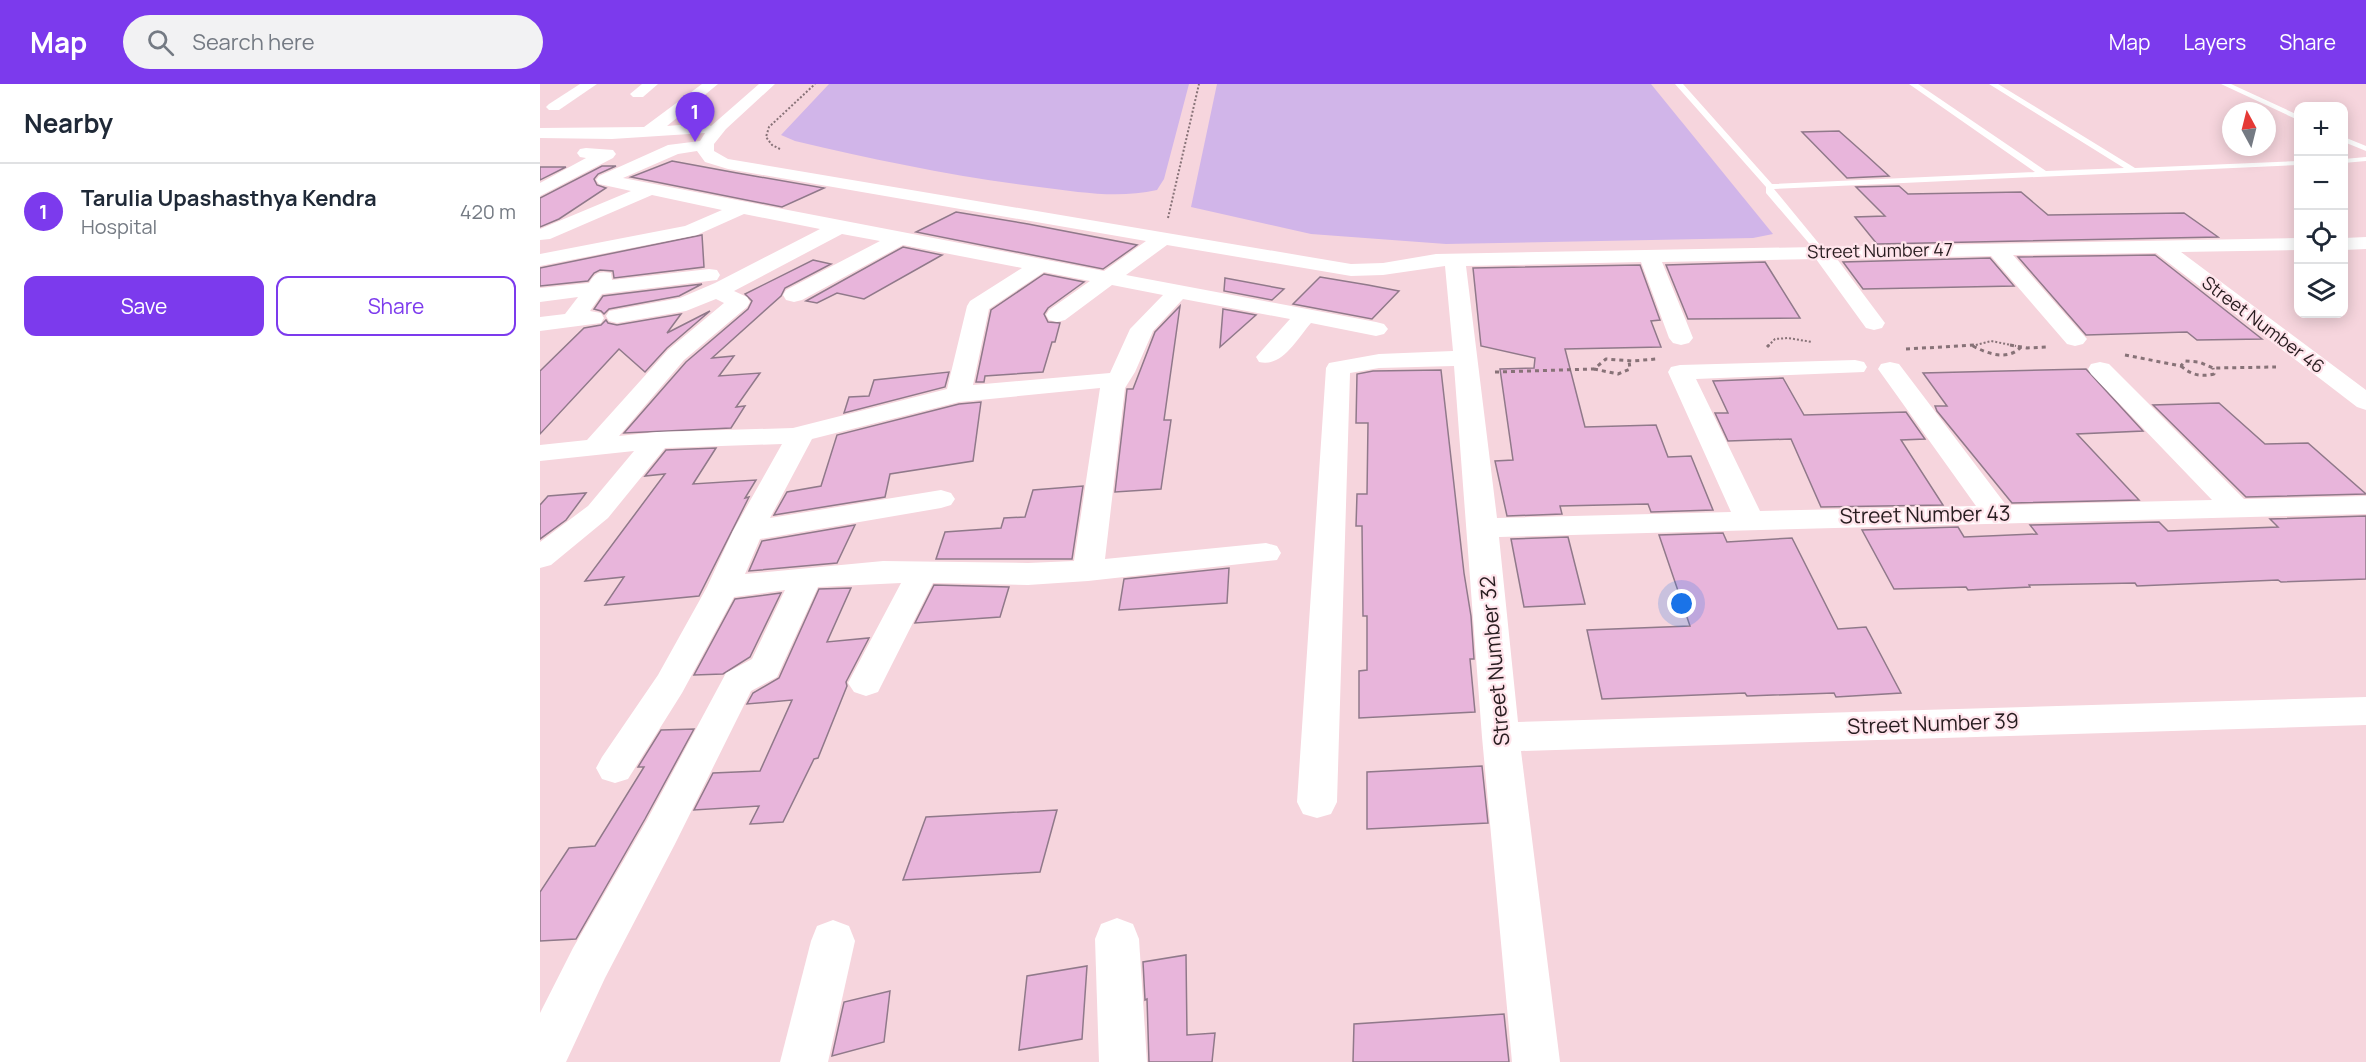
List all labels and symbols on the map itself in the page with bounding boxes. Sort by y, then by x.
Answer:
pin: 1 [676,92,714,142]
north arrow [2222,102,2276,156]
street label: Street Number 47 [1807,237,1953,263]
street label: Street Number 46 [2197,270,2330,378]
street label: Street Number 43 [1839,499,2011,529]
street label: Street Number 32 [1473,575,1515,747]
your location [1667,589,1696,618]
street label: Street Number 39 [1847,706,2019,740]

